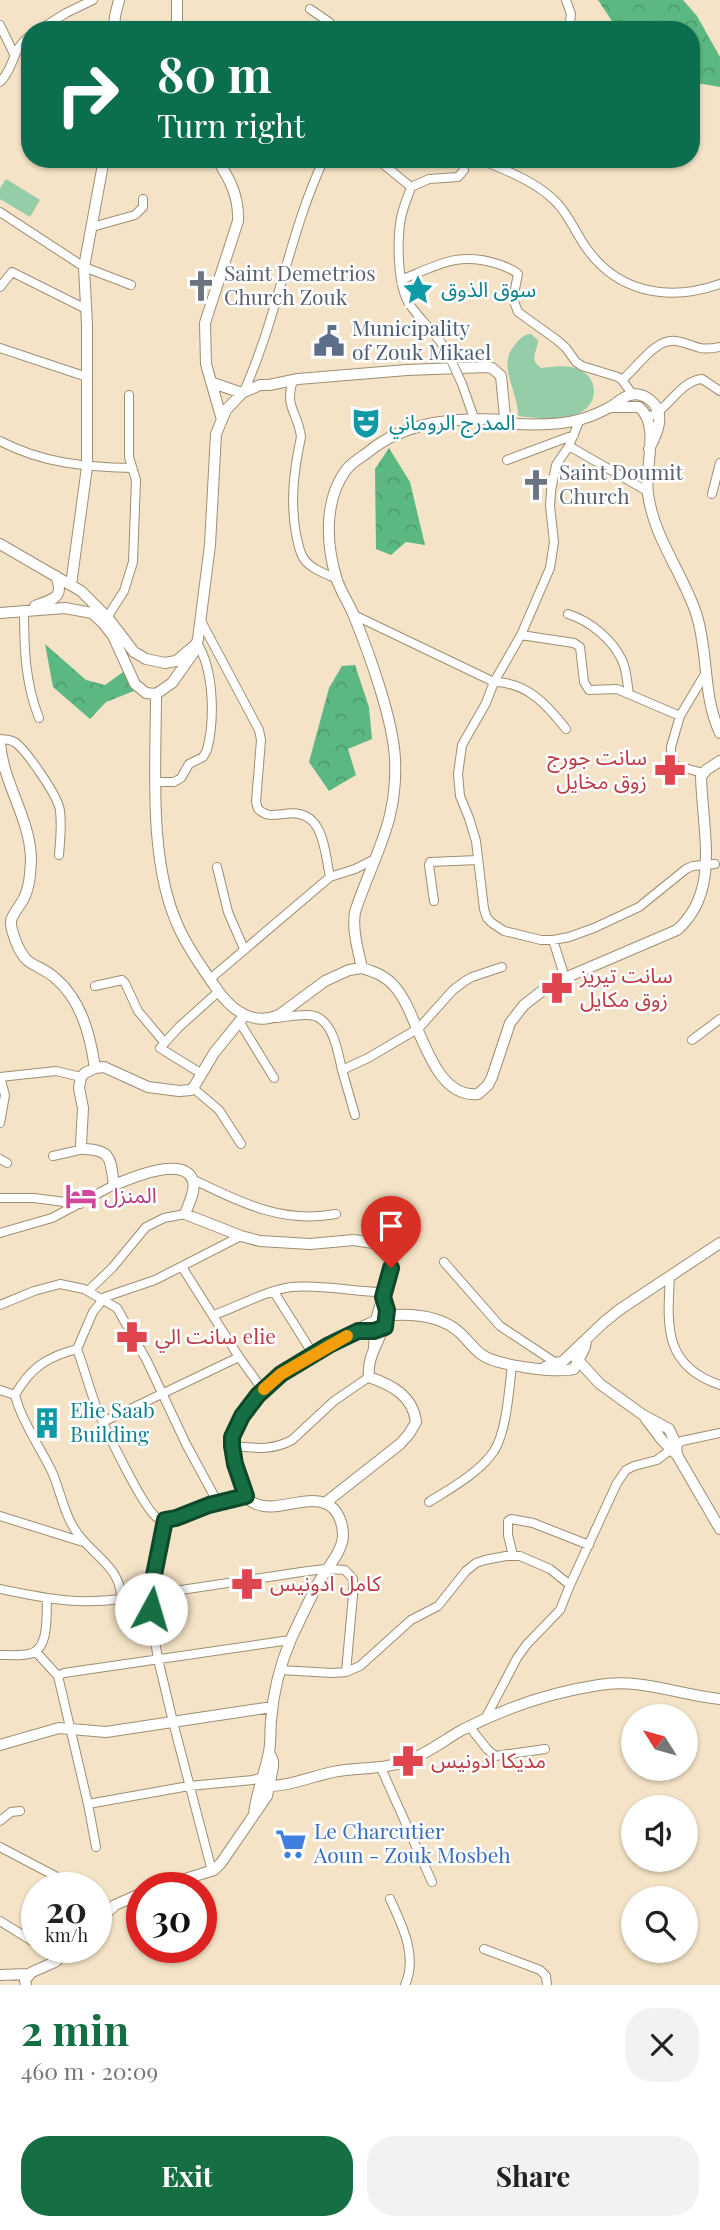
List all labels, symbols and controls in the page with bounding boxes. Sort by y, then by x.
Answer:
text: 80 m [157,40,272,105]
icon: right [42,49,133,140]
text: Turn right [157,103,305,146]
place label: Saint Demetrios Church Zouk [224,258,376,310]
church icon: Saint Demetrios Church Zouk [184,269,218,303]
place icon: سوق الذوق [401,273,435,307]
place label: سوق الذوق [441,274,536,302]
place label: Municipality of Zouk Mikael [352,313,491,365]
public building icon: Municipality of Zouk Mikael [312,324,346,358]
theatre icon: المدرج الروماني [349,406,383,440]
place label: المدرج الروماني [389,407,516,439]
place label: Saint Doumit Church [559,457,683,509]
church icon: Saint Doumit Church [519,468,553,502]
place label: سانت جورج زوق مخايل [547,742,647,794]
pharmacy icon: سانت جورج زوق مخايل [653,753,687,787]
place label: سانت تيريز زوق مكايل [579,960,673,1012]
pharmacy icon: سانت تيريز زوق مكايل [540,971,574,1005]
hotel icon: المنزل [64,1179,98,1213]
place label: المنزل [104,1180,157,1208]
pin [361,1196,421,1268]
icon: arrive [372,1207,410,1245]
pharmacy icon: سانت الي elie [115,1320,149,1354]
place label: سانت الي elie [155,1321,276,1353]
place label: Elie Saab Building [70,1395,155,1447]
building icon: Elie Saab Building [30,1406,64,1440]
pharmacy icon: كامل ادونيس [230,1567,264,1601]
place label: كامل ادونيس [270,1568,381,1596]
position arrow [114,1572,188,1646]
north arrow [621,1704,698,1782]
map controls [621,1704,698,1963]
pharmacy icon: مديكا ادونيس [391,1744,425,1778]
place label: مديكا ادونيس [431,1745,546,1773]
button: sound [621,1795,698,1872]
place label: Le Charcutier Aoun - Zouk Mosbeh [313,1816,511,1868]
supermarket icon: Le Charcutier Aoun - Zouk Mosbeh [274,1827,308,1861]
speed limit sign: 30 [126,1872,217,1963]
text: 20 [46,1885,87,1932]
button: search [621,1886,698,1963]
text: km/h [45,1923,88,1947]
text: 2 min [21,2001,129,2057]
button: close [625,2008,699,2082]
text: 460 m · 20:09 [21,2055,158,2086]
button: Exit [21,2136,353,2216]
button: Share [367,2136,699,2216]

